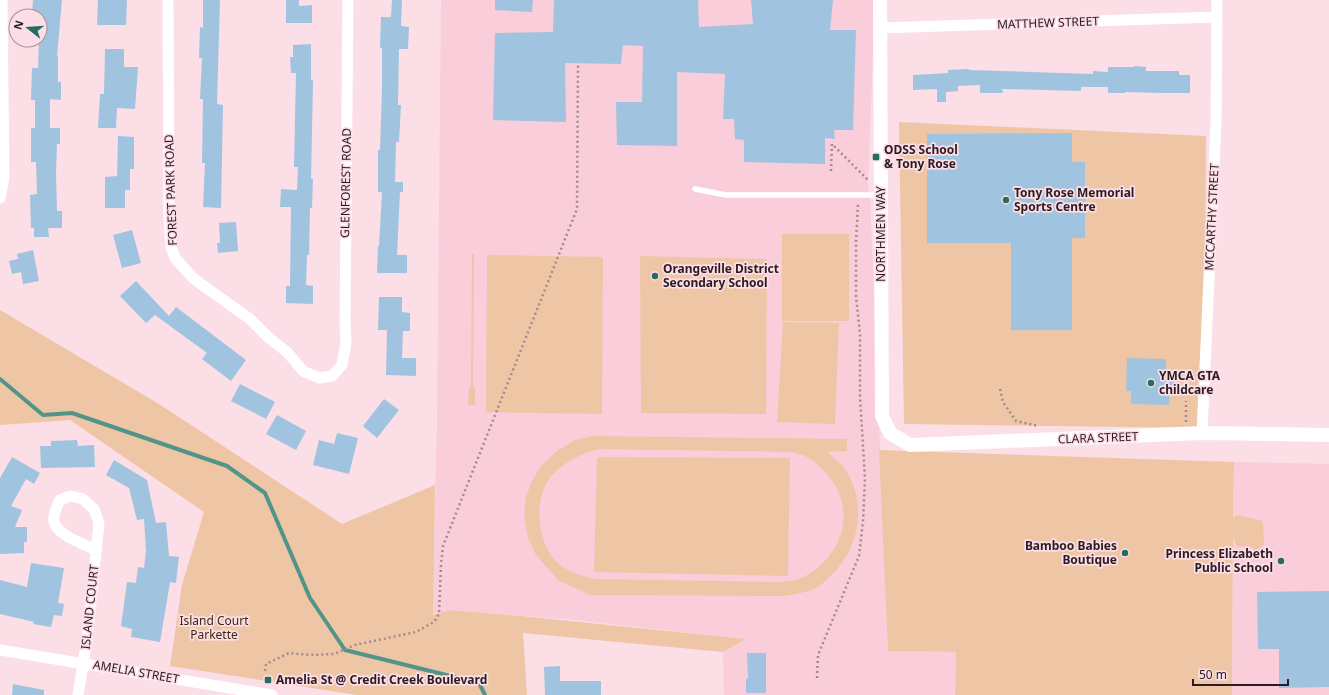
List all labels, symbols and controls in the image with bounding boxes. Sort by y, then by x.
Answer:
north arrow [8,8,48,48]
street label: MATTHEW STREET [997,12,1100,33]
text: N [9,18,26,31]
street label: GLENFOREST ROAD [336,128,355,238]
street label: FOREST PARK ROAD [160,134,181,246]
place label: ODSS School & Tony Rose [884,141,958,172]
marker: ODSS School & Tony Rose [871,152,881,162]
street label: MCCARTHY STREET [1200,163,1223,271]
place label: Tony Rose Memorial Sports Centre [1014,184,1134,215]
street label: NORTHMEN WAY [872,186,889,282]
marker: Tony Rose Memorial Sports Centre [1001,195,1011,205]
place label: Orangeville District Secondary School [663,260,779,291]
marker: Orangeville District Secondary School [650,271,660,281]
place label: YMCA GTA childcare [1159,367,1221,398]
marker: YMCA GTA childcare [1146,378,1156,388]
street label: CLARA STREET [1057,428,1139,447]
place label: Bamboo Babies Boutique [1025,537,1117,568]
place label: Princess Elizabeth Public School [1166,545,1273,576]
marker: Bamboo Babies Boutique [1120,548,1130,558]
marker: Princess Elizabeth Public School [1276,556,1286,566]
street label: ISLAND COURT [77,563,102,650]
park label: Island Court Parkette [179,612,249,643]
street label: AMELIA STREET [92,656,181,687]
scale bar [1193,661,1288,687]
text: 50 m [1199,666,1227,683]
place label: Amelia St @ Credit Creek Boulevard [276,671,487,688]
marker: Amelia St @ Credit Creek Boulevard [263,675,273,685]

